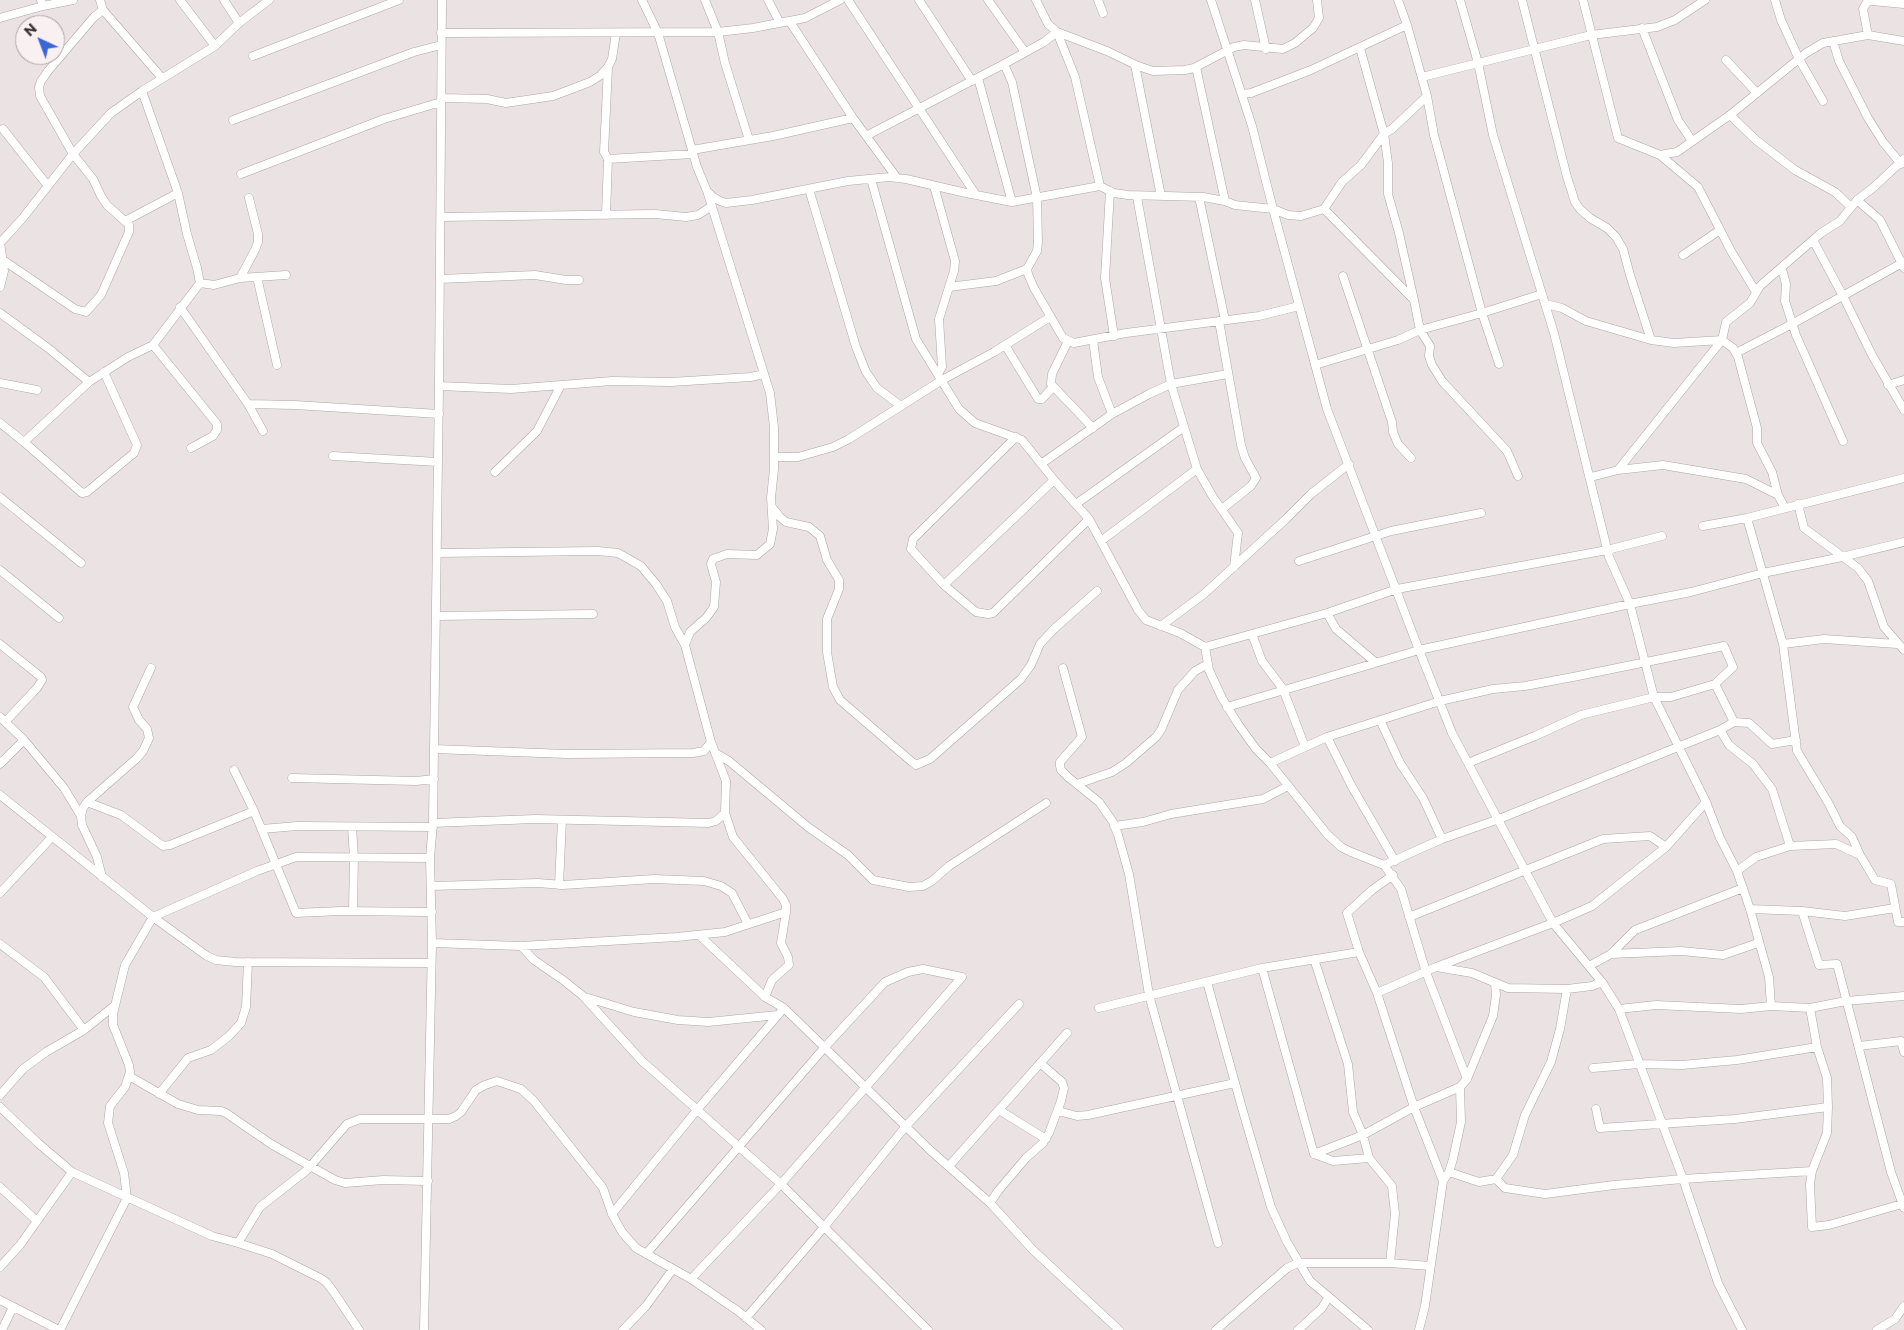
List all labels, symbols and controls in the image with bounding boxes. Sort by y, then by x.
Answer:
north arrow [15,15,65,65]
text: N [20,19,41,40]

